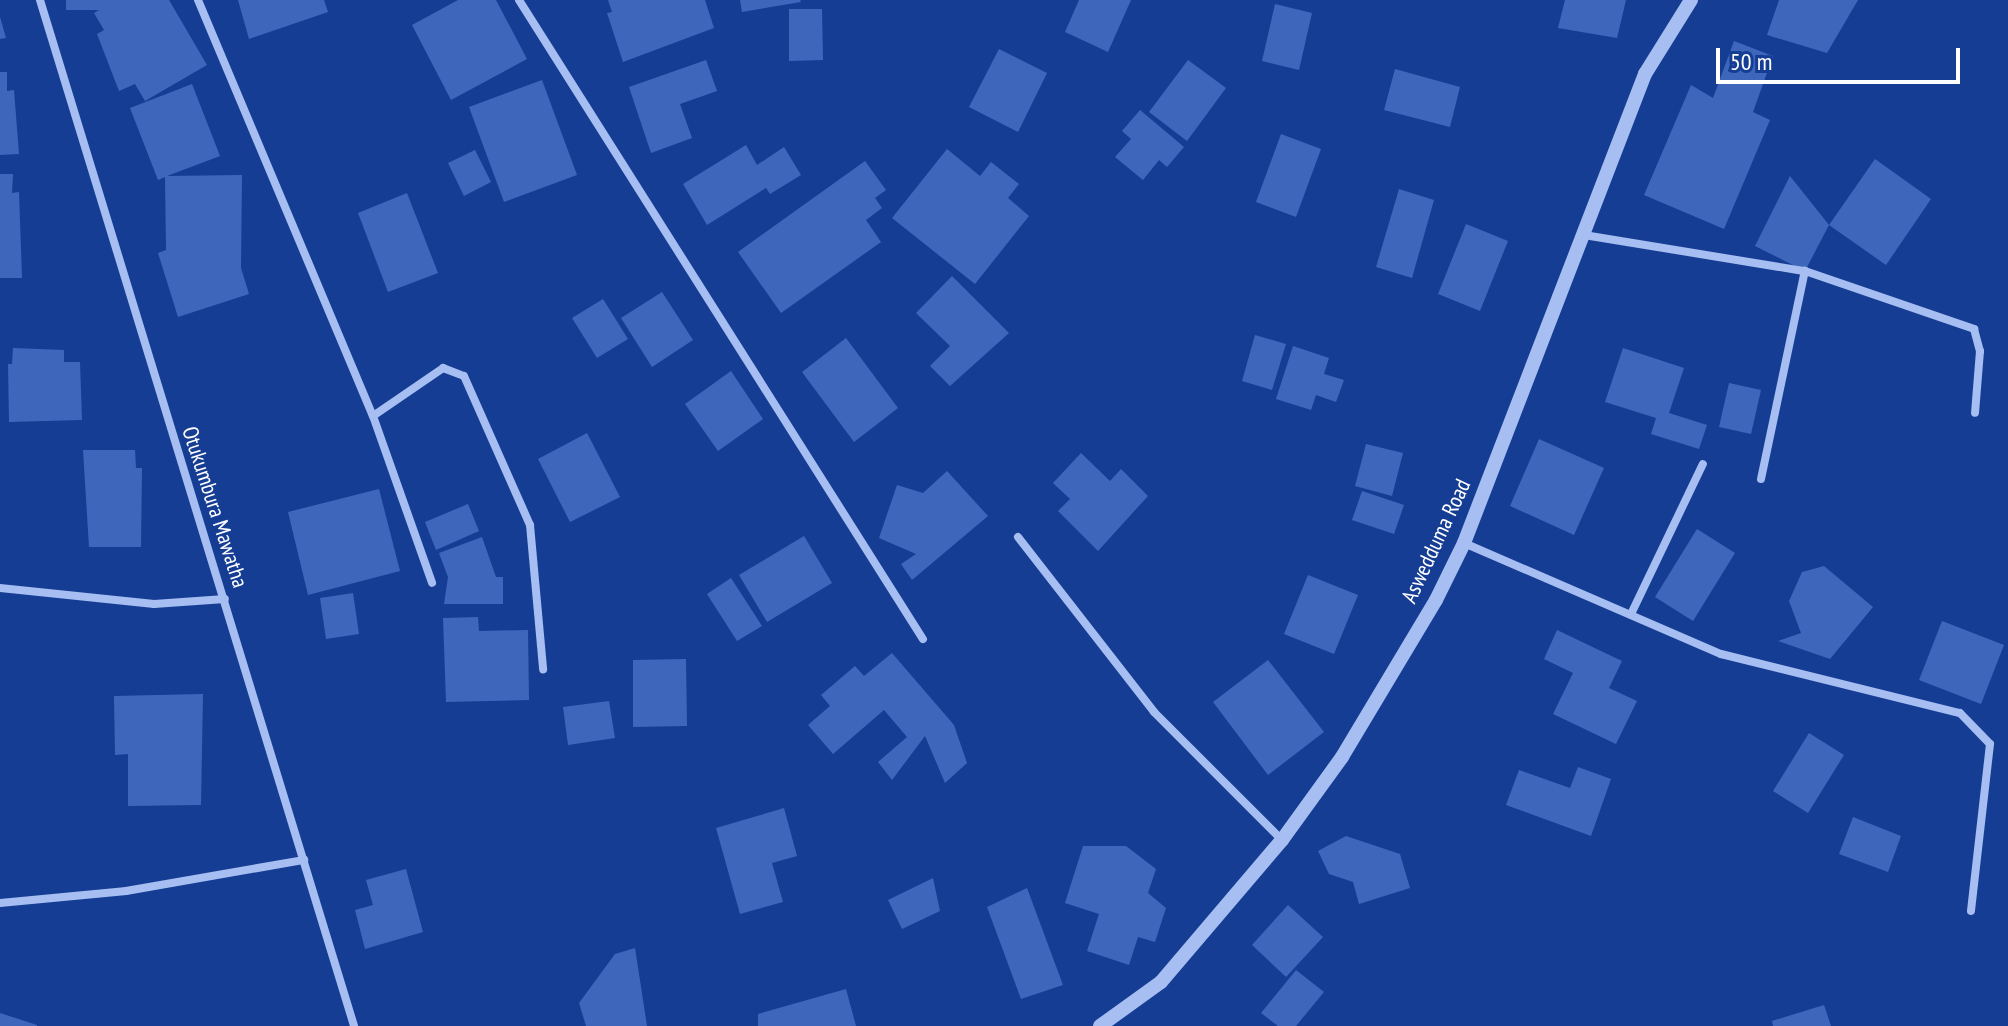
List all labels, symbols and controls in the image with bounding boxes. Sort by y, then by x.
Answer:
scale bar [1720,32,1964,82]
text: 50 m [1730,46,1772,77]
street label: Otukumbura Mawatha [177,423,253,591]
street label: Aswedduma Road [1396,475,1476,607]

